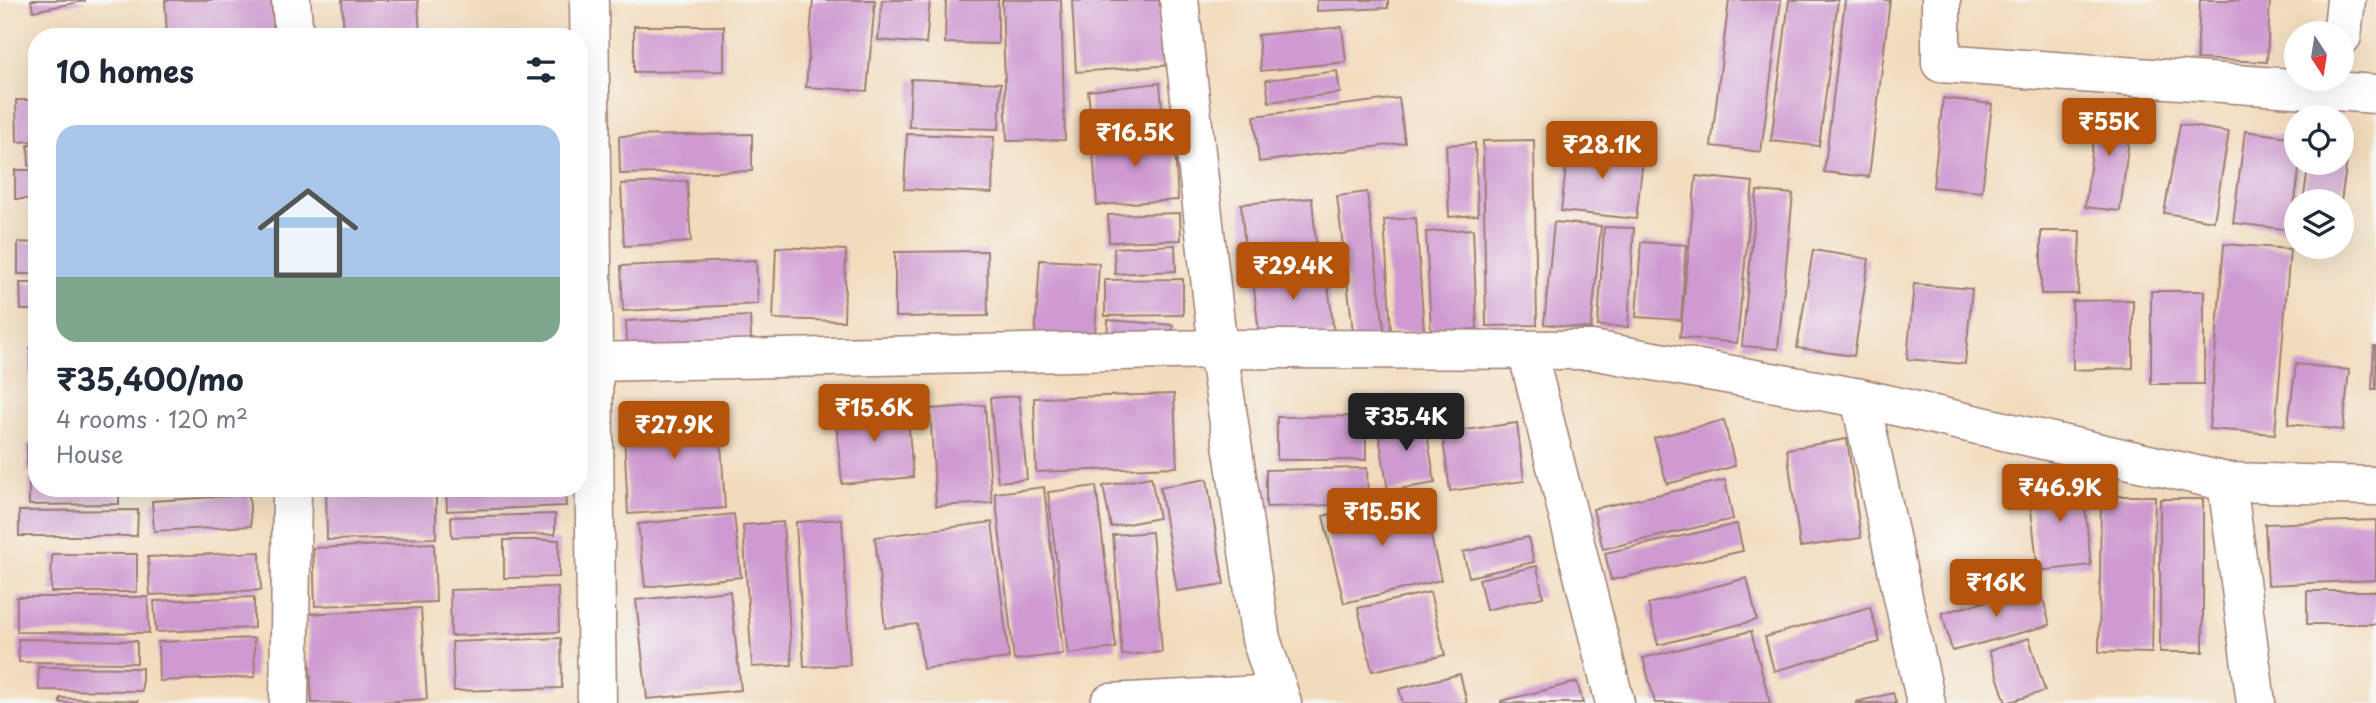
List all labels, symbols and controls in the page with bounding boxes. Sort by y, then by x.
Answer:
north arrow [2284,21,2354,91]
map controls [2284,21,2354,259]
text: 10 homes [56,48,194,93]
icon: filters [522,51,560,89]
pin: ₹55K [2068,99,2150,158]
text: ₹55K [2078,103,2140,138]
button: locate [2284,105,2354,175]
pin: ₹16.5K [1078,110,1192,169]
text: ₹16.5K [1096,114,1174,149]
pin: ₹28.1K [1545,122,1659,181]
text: ₹28.1K [1562,126,1642,161]
icon: home [245,170,371,296]
button: layers [2284,189,2354,259]
pin: ₹29.4K [1236,243,1350,302]
text: ₹29.4K [1252,247,1334,282]
text: ₹35,400/mo [56,356,244,401]
pin: ₹15.6K [817,384,931,444]
text: ₹15.6K [835,389,913,424]
pin: ₹35.4K [1349,393,1463,453]
text: ₹35.4K [1364,398,1448,433]
text: 4 rooms · 120 m² [56,401,248,436]
pin: ₹27.9K [617,402,731,461]
text: ₹27.9K [634,406,714,441]
text: House [56,436,123,471]
pin: ₹46.9K [2003,464,2117,524]
text: ₹46.9K [2018,469,2102,504]
pin: ₹15.5K [1325,489,1439,548]
text: ₹15.5K [1343,493,1421,528]
pin: ₹16K [1955,560,2037,619]
text: ₹16K [1966,564,2026,599]

